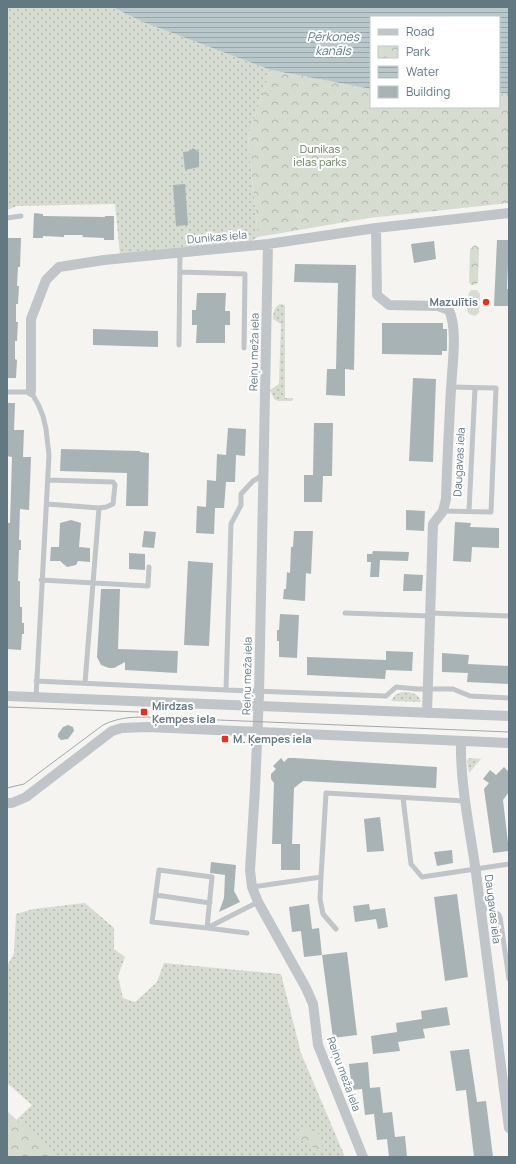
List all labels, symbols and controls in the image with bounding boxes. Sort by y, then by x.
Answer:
legend [370,16,500,108]
text: Road [406,23,434,40]
water label: Pērkones kanāls [307,28,361,59]
text: Park [406,43,431,60]
text: Water [406,63,440,80]
text: Building [406,83,450,100]
park label: Dunikas ielas parks [293,141,347,169]
street label: Dunikas iela [186,226,248,247]
place label: Mazulītis [430,294,478,309]
marker: Mazulītis [481,297,491,307]
street label: Reiņu meža iela [245,313,262,391]
street label: Daugavas iela [449,427,468,497]
street label: Reiņu meža iela [238,637,255,715]
place label: Mirdzas Ķempes iela [152,698,216,727]
marker: Mirdzas Ķempes iela [139,707,149,717]
place label: M. Ķempes iela [233,731,312,747]
marker: M. Ķempes iela [220,734,230,744]
street label: Daugavas iela [482,874,505,944]
street label: Reiņu meža iela [324,1034,365,1113]

